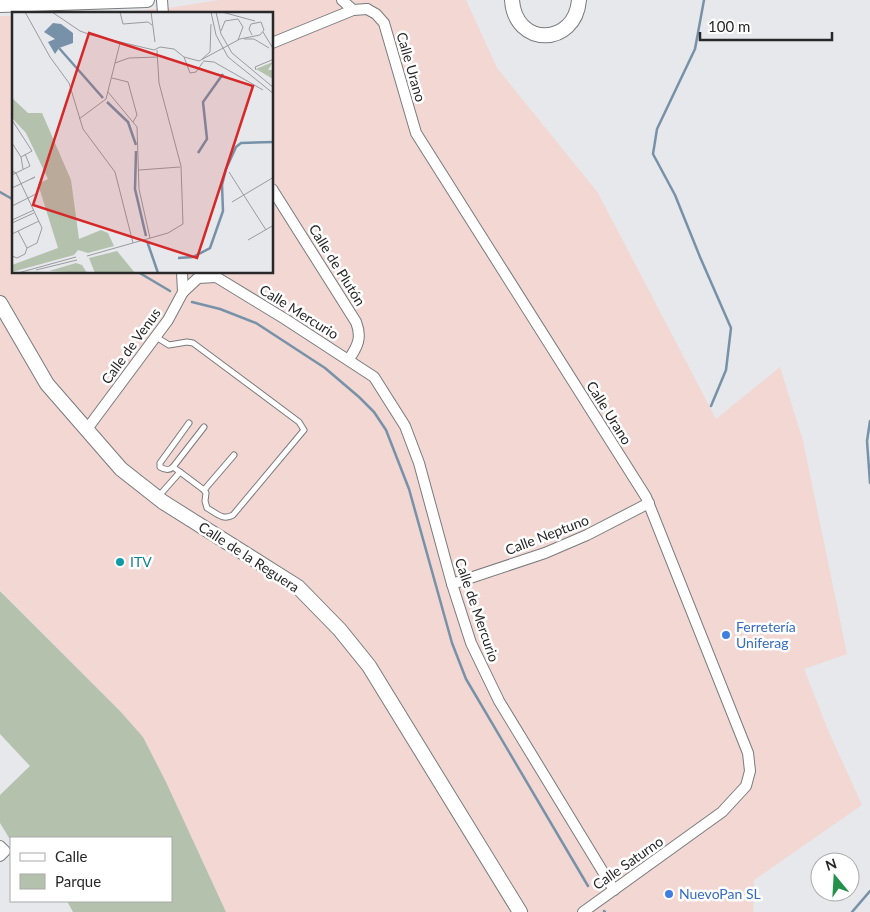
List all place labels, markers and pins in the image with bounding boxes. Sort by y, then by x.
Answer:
place label: ITV [130,553,152,570]
marker: ITV [114,556,126,568]
place label: Ferretería Uniferag [736,618,796,651]
marker: Ferretería Uniferag [720,629,732,641]
place label: NuevoPan SL [679,885,761,902]
marker: NuevoPan SL [663,888,675,900]

